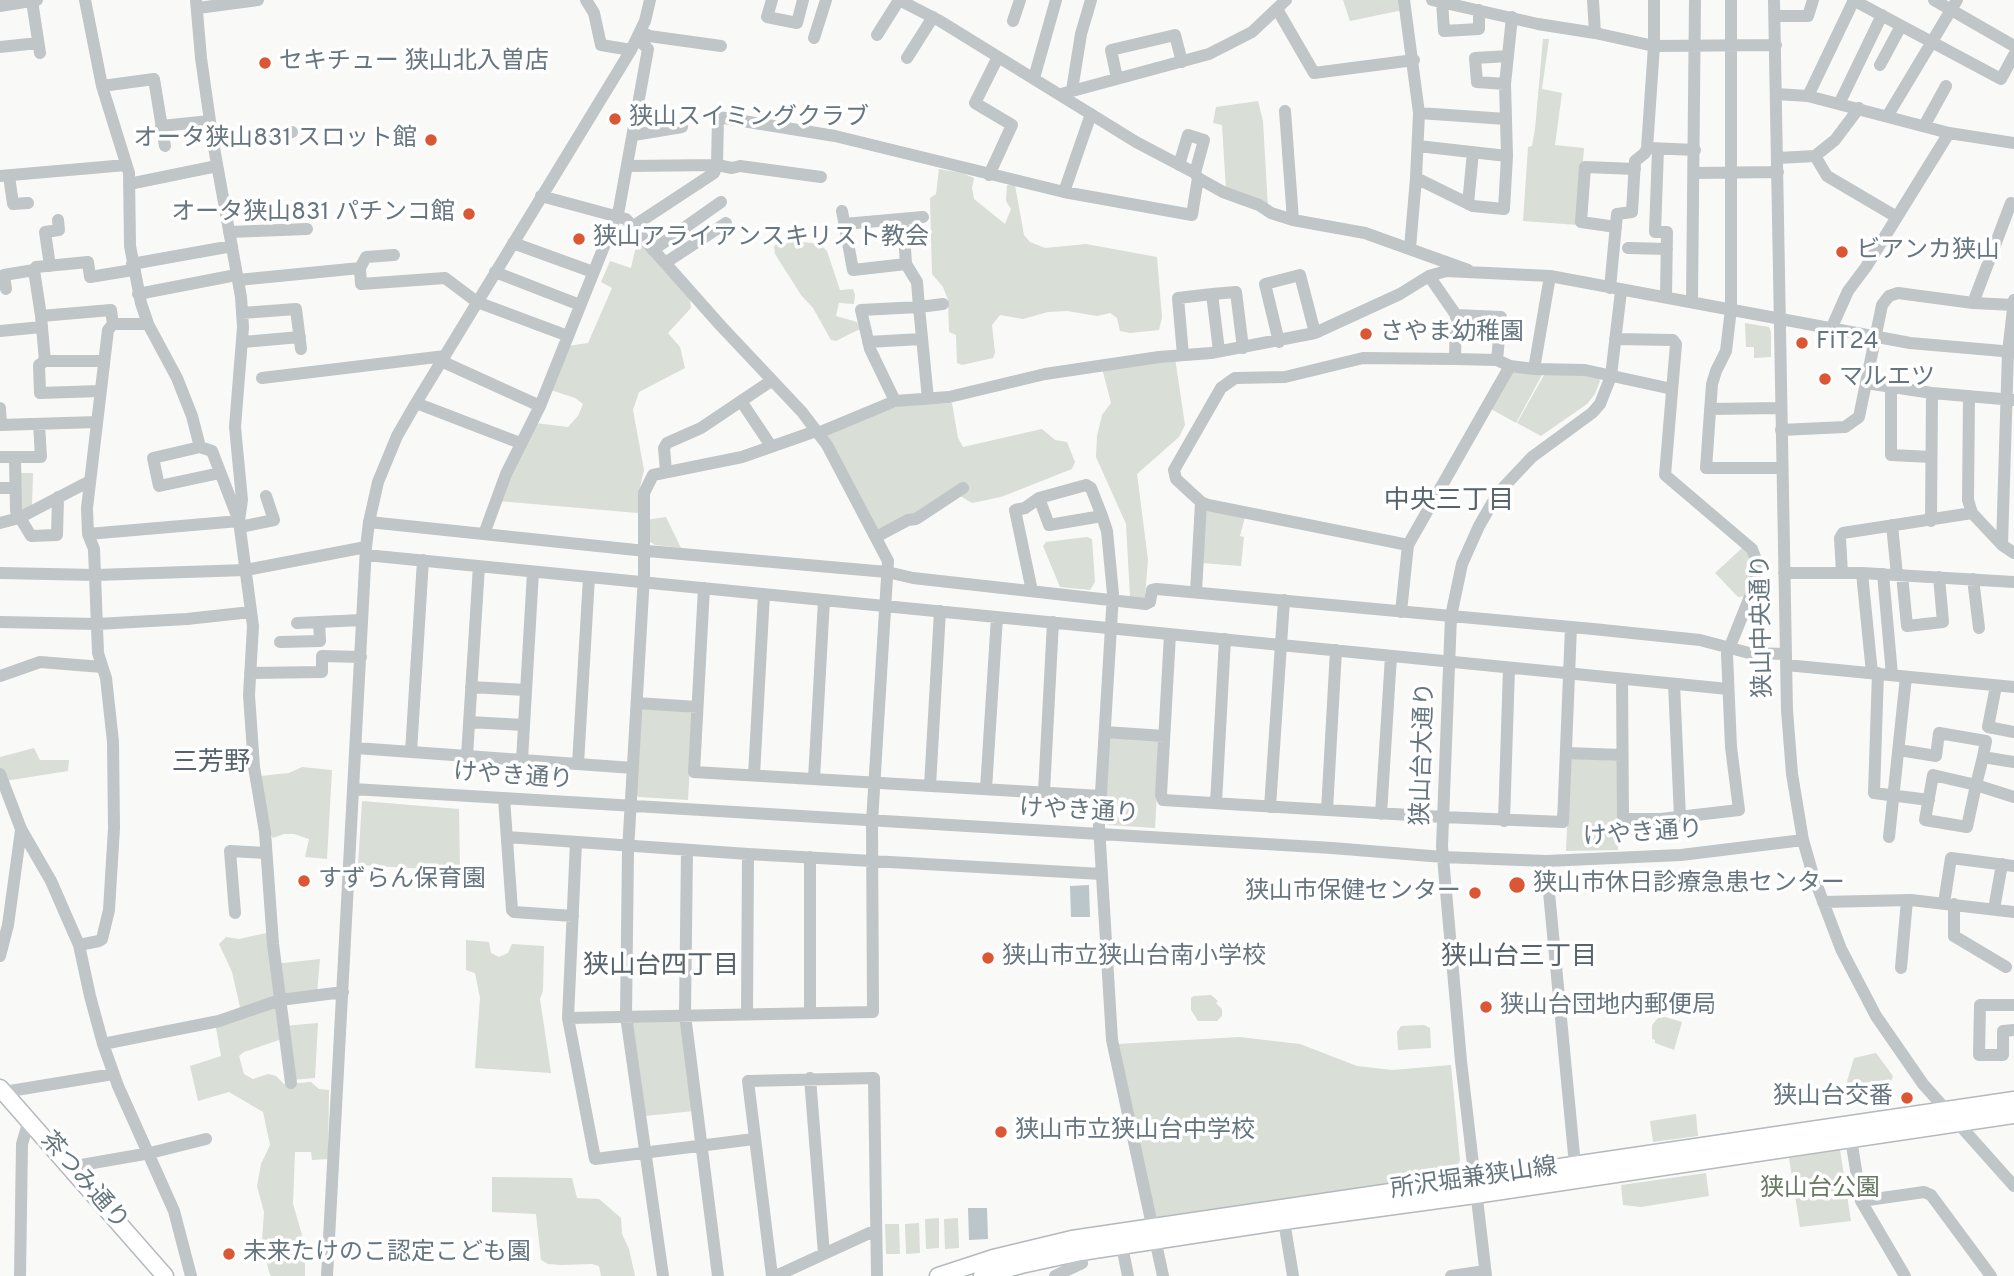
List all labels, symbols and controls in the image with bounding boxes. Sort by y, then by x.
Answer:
place label: セキチュー 狭山北入曽店 [279,49,549,77]
marker: セキチュー 狭山北入曽店 [257,55,273,71]
place label: 狭山スイミングクラブ [629,105,869,133]
marker: 狭山スイミングクラブ [607,111,623,127]
place label: オータ狭山831 スロット館 [133,126,417,154]
marker: オータ狭山831 スロット館 [423,132,439,148]
place label: オータ狭山831 パチンコ館 [171,200,455,228]
marker: オータ狭山831 パチンコ館 [461,206,477,222]
place label: 狭山アライアンスキリスト教会 [593,225,929,253]
marker: 狭山アライアンスキリスト教会 [571,231,587,247]
place label: ビアンカ狭山 [1856,238,2000,266]
marker: ビアンカ狭山 [1834,244,1850,260]
place label: さやま幼稚園 [1380,320,1524,348]
marker: さやま幼稚園 [1358,326,1374,342]
place label: FiT24 [1816,329,1879,357]
marker: FiT24 [1794,335,1810,351]
place label: マルエツ [1839,365,1935,393]
marker: マルエツ [1817,371,1833,387]
district label: 中央三丁目 [1384,487,1514,519]
street label: 狭山中央通り [1748,554,1780,698]
street label: 狭山台大通り [1408,682,1442,826]
district label: 三芳野 [172,749,250,781]
street label: けやき通り [452,759,574,797]
street label: けやき通り [1018,795,1140,831]
street label: けやき通り [1582,816,1704,854]
place label: すずらん保育園 [318,867,486,895]
place label: 狭山市休日診療急患センター [1533,871,1845,899]
marker: すずらん保育園 [296,873,312,889]
marker: 狭山市休日診療急患センター [1507,875,1527,895]
place label: 狭山市保健センター [1245,879,1461,907]
marker: 狭山市保健センター [1467,885,1483,901]
district label: 狭山台三丁目 [1441,943,1597,975]
place label: 狭山市立狭山台南小学校 [1002,944,1266,972]
marker: 狭山市立狭山台南小学校 [980,950,996,966]
district label: 狭山台四丁目 [583,952,739,984]
place label: 狭山台団地内郵便局 [1500,993,1716,1021]
marker: 狭山台団地内郵便局 [1478,999,1494,1015]
place label: 狭山台交番 [1773,1084,1893,1112]
marker: 狭山台交番 [1899,1090,1915,1106]
place label: 狭山市立狭山台中学校 [1015,1118,1255,1146]
marker: 狭山市立狭山台中学校 [993,1124,1009,1140]
street label: 茶つみ通り [33,1127,133,1237]
street label: 所沢堀兼狭山線 [1389,1154,1559,1206]
park label: 狭山台公園 [1760,1176,1880,1204]
place label: 未来たけのこ認定こども園 [243,1240,531,1268]
marker: 未来たけのこ認定こども園 [221,1246,237,1262]

